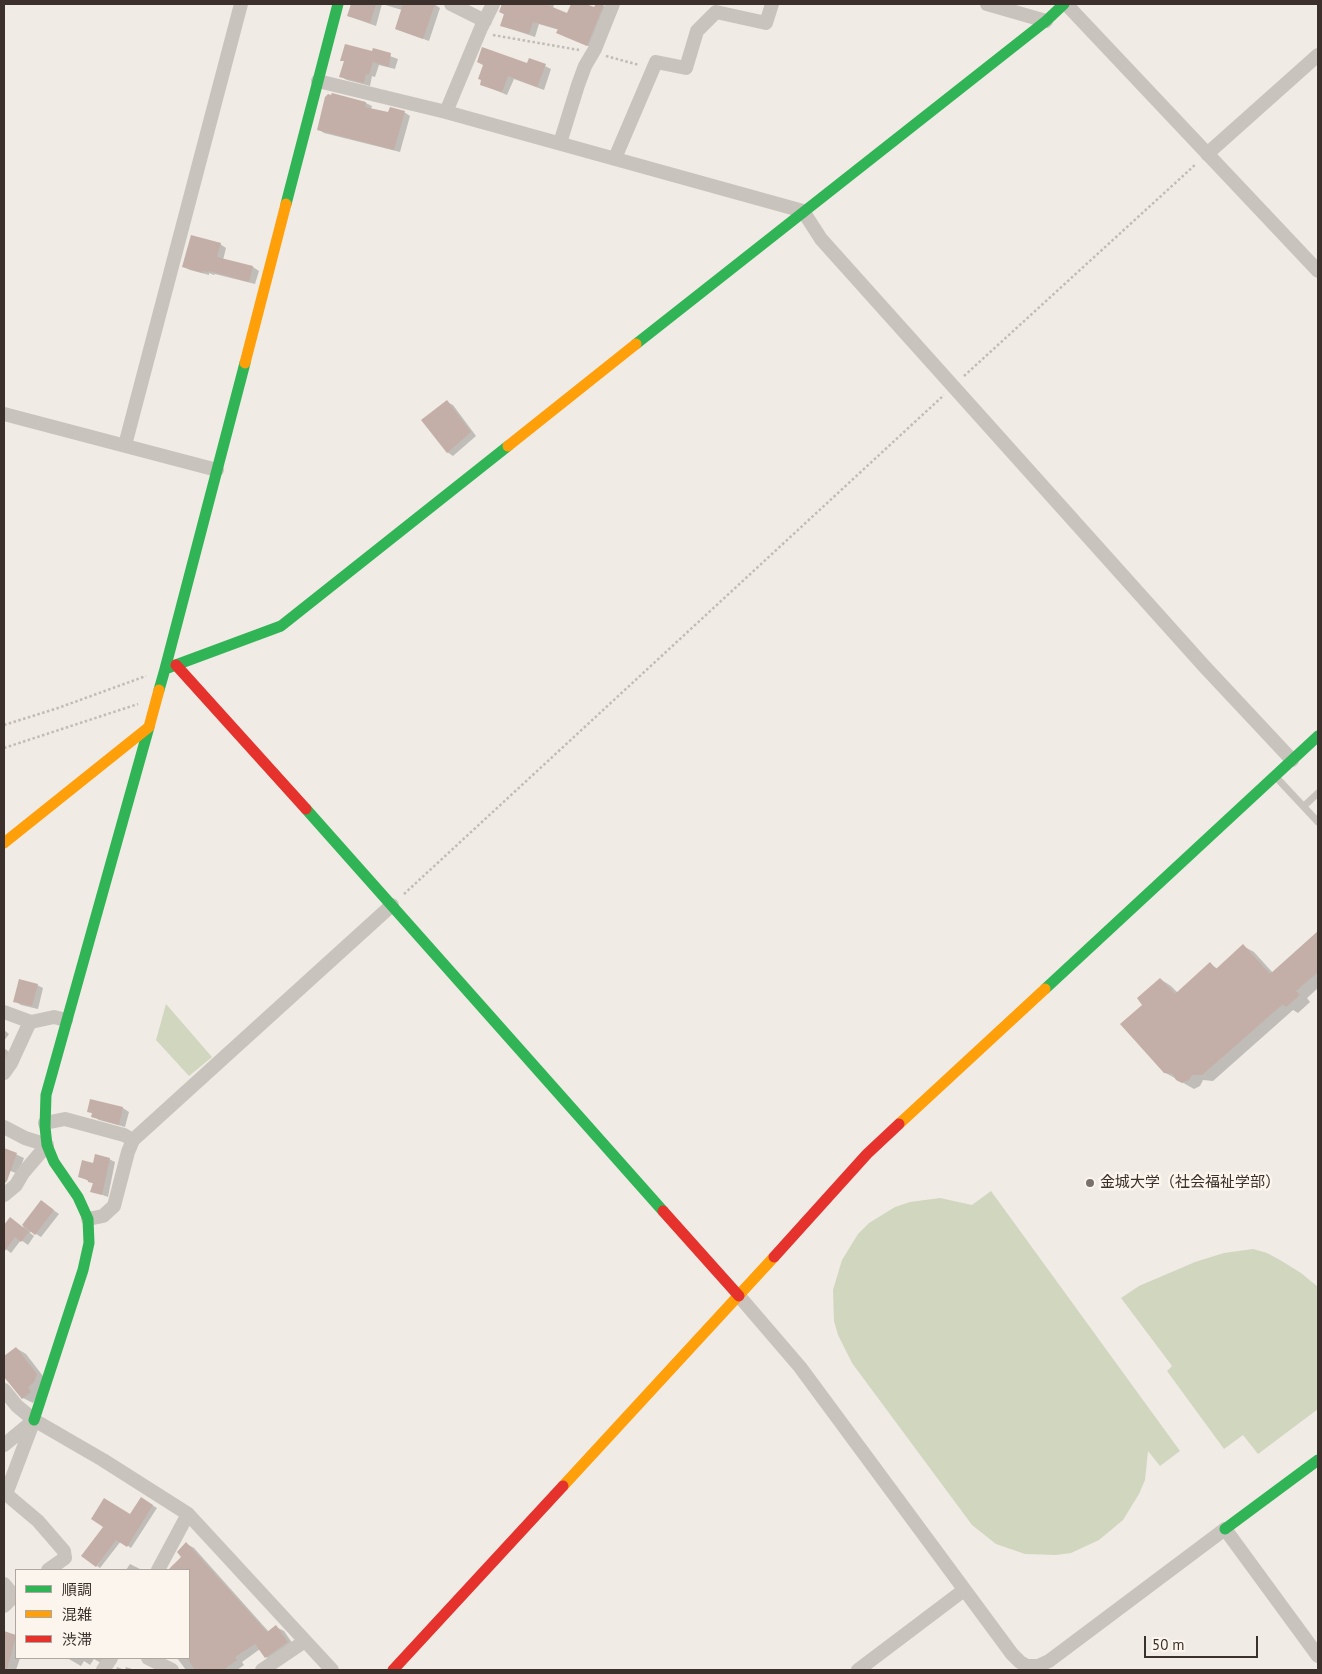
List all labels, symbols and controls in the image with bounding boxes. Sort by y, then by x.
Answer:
place label: 金城大学（社会福祉学部） [1100,1174,1280,1192]
marker: 金城大学（社会福祉学部） [1084,1177,1096,1189]
legend [15,1569,190,1659]
text: 順調 [62,1580,92,1599]
text: 混雑 [62,1605,92,1624]
scale bar [1147,1626,1261,1658]
text: 渋滞 [62,1630,92,1649]
text: 50 m [1152,1635,1185,1654]

